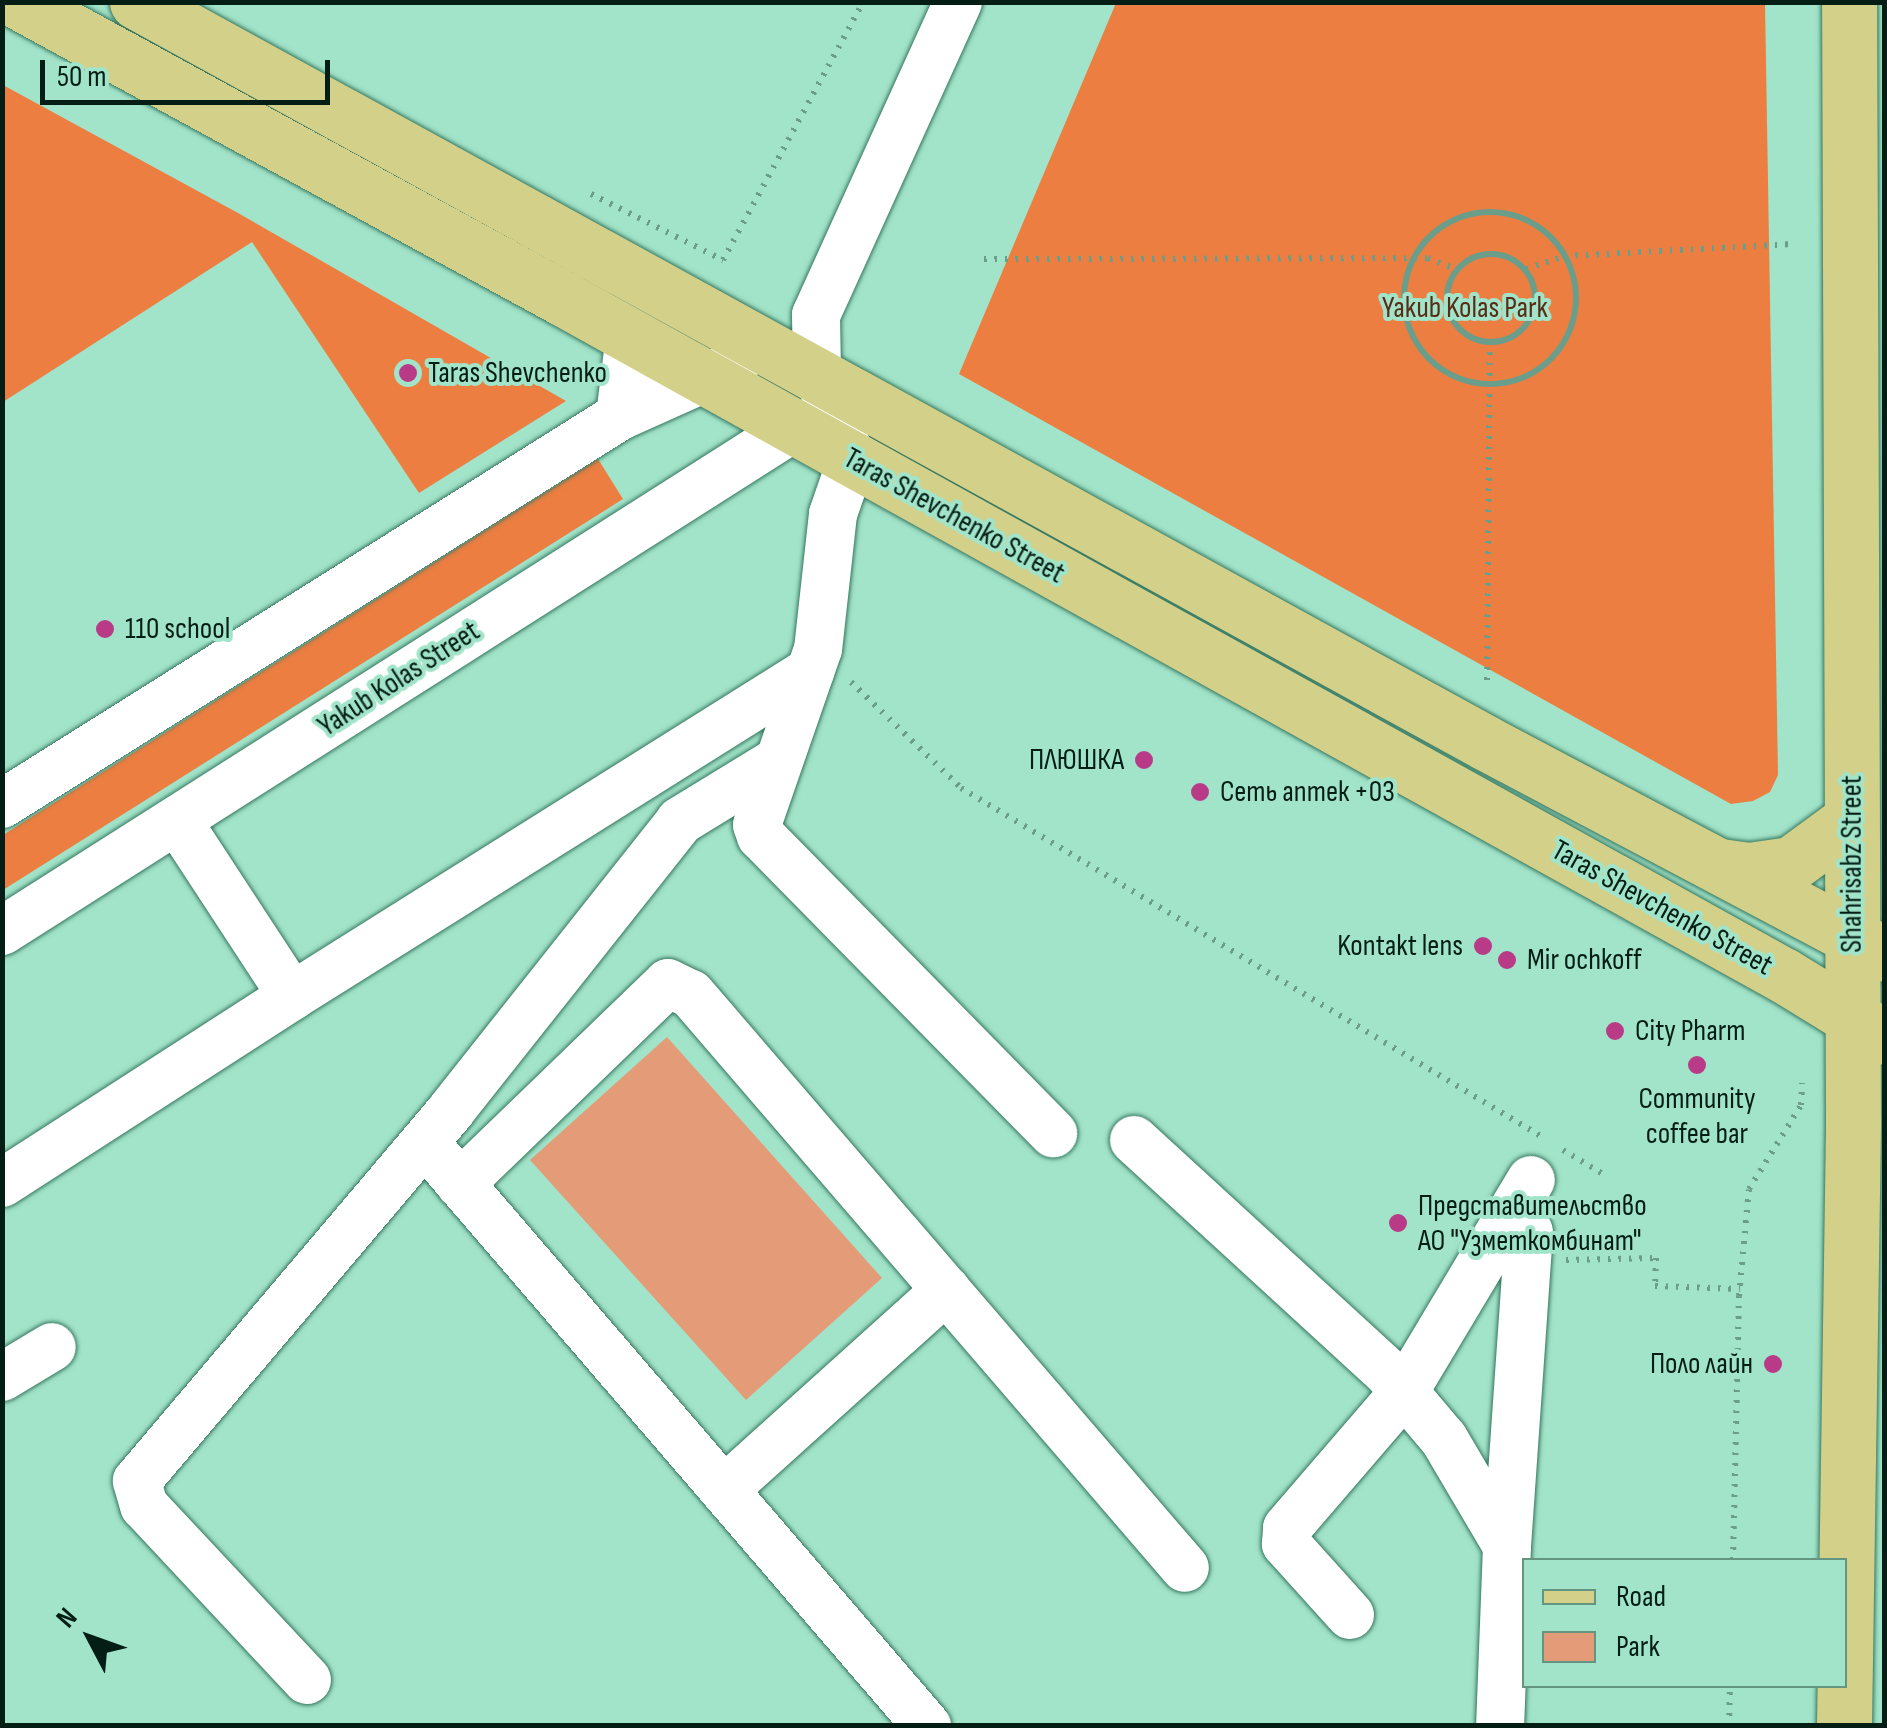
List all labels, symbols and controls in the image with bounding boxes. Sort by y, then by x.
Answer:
scale bar [45,40,335,102]
text: 50 m [57,59,106,95]
park label: Yakub Kolas Park [1382,290,1548,326]
place label: Taras Shevchenko [428,355,607,391]
marker: Taras Shevchenko [397,362,419,384]
street label: Taras Shevchenko Street [837,440,1071,592]
place label: 110 school [125,611,230,647]
street label: Yakub Kolas Street [311,613,487,745]
marker: 110 school [94,618,116,640]
place label: ПЛЮШКА [1029,742,1124,778]
marker: ПЛЮШКА [1133,749,1155,771]
place label: Сеть аптек +03 [1220,774,1395,810]
street label: Shahrisabz Street [1834,775,1870,953]
marker: Сеть аптек +03 [1189,781,1211,803]
street label: Taras Shevchenko Street [1545,832,1779,984]
place label: Kontakt lens [1337,928,1463,964]
marker: Kontakt lens [1472,935,1494,957]
place label: Mir ochkoff [1527,942,1642,978]
marker: Mir ochkoff [1496,949,1518,971]
place label: City Pharm [1635,1013,1746,1049]
marker: City Pharm [1604,1020,1626,1042]
marker: Community coffee bar [1686,1054,1708,1076]
place label: Community coffee bar [1639,1081,1755,1152]
place label: Представительство АО "Узметкомбинат" [1418,1188,1647,1258]
marker: Представительство АО "Узметкомбинат" [1387,1212,1409,1234]
place label: Поло лайн [1650,1346,1753,1382]
marker: Поло лайн [1762,1353,1784,1375]
legend [1522,1558,1847,1688]
text: Road [1616,1579,1666,1615]
north arrow [40,1588,140,1688]
text: N [50,1602,84,1634]
text: Park [1616,1629,1660,1665]

